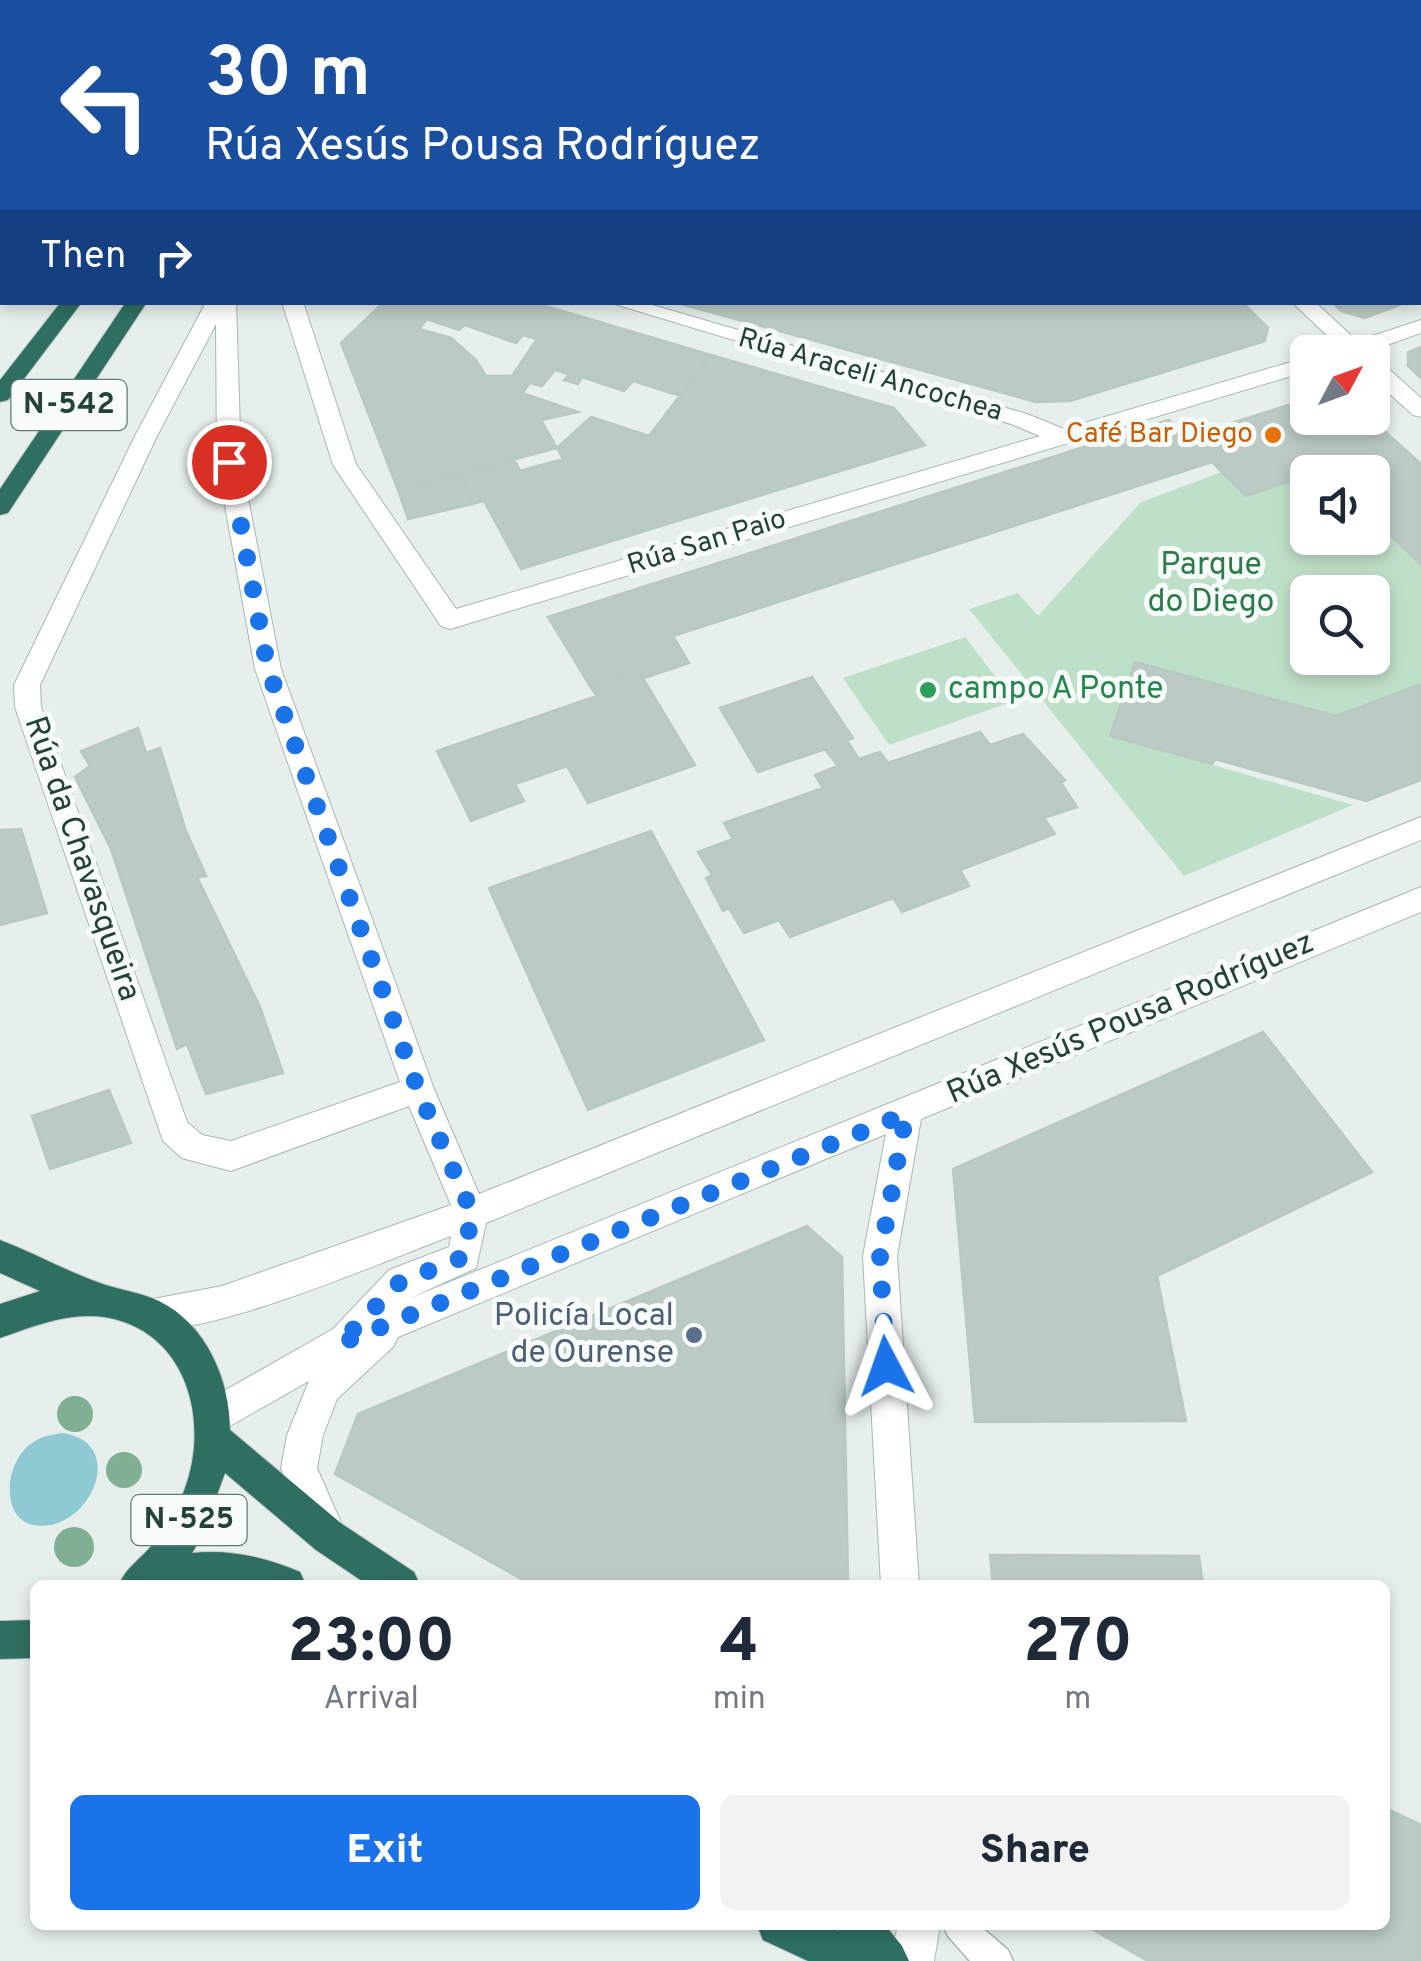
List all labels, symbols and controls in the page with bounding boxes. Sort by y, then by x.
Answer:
text: 30 m [205,32,371,121]
icon: left [40,40,170,170]
text: Rúa Xesús Pousa Rodríguez [205,119,761,176]
icon: right [146,230,201,285]
text: Then [40,233,126,282]
street label: Rúa Araceli Ancochea [734,321,1006,431]
north arrow [1290,335,1390,435]
map controls [1290,335,1390,675]
road number: N-542 [12,380,126,430]
place label: Café Bar Diego [1066,417,1253,453]
pin [187,420,272,505]
marker: Café Bar Diego [1262,424,1284,446]
icon: arrive [202,435,257,490]
button: sound [1290,455,1390,555]
street label: Rúa San Paio [623,502,791,584]
park label: Parque do Diego [1148,546,1274,623]
button: search [1290,575,1390,675]
place label: campo A Ponte [948,670,1164,710]
marker: campo A Ponte [917,679,939,701]
street label: Rúa da Chavasqueira [14,711,148,1007]
street label: Rúa Xesús Pousa Rodríguez [941,923,1321,1115]
place label: Policía Local de Ourense [494,1297,674,1374]
position arrow [834,1314,938,1418]
marker: Policía Local de Ourense [683,1324,705,1346]
road number: N-525 [132,1495,246,1545]
text: 23:00 [288,1607,455,1683]
text: 4 [720,1607,759,1683]
text: 270 [1023,1607,1132,1683]
text: Arrival [324,1680,419,1720]
text: min [713,1680,766,1720]
text: m [1064,1680,1091,1720]
button: Exit [70,1795,700,1910]
button: Share [720,1795,1350,1910]

